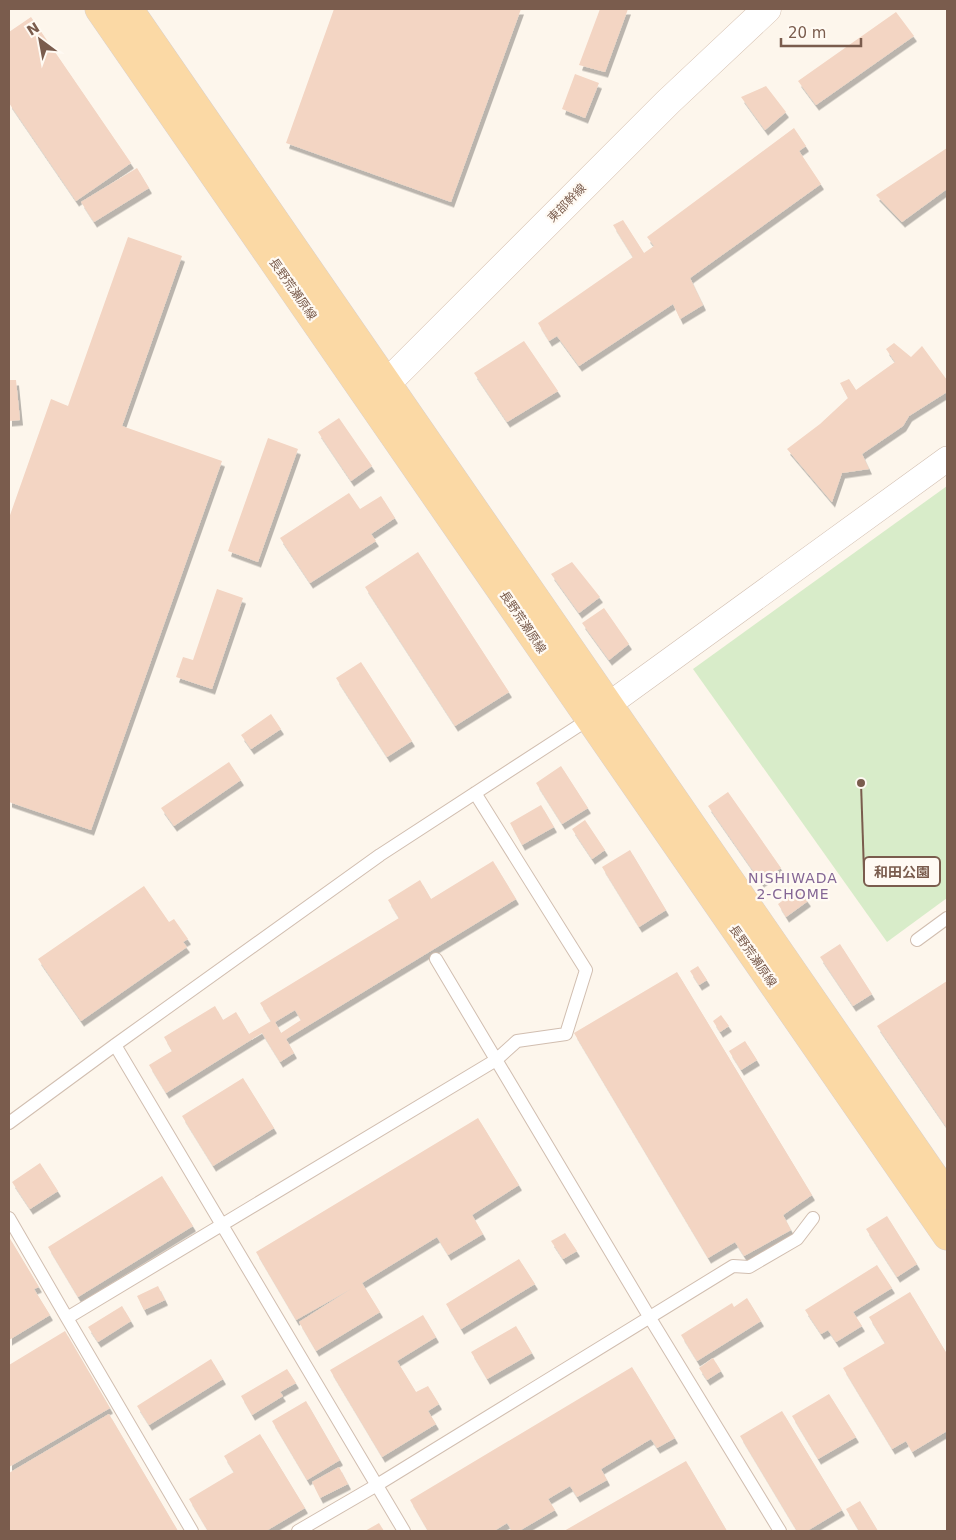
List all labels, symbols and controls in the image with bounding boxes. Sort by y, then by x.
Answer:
north arrow [15,15,65,65]
scale bar [781,15,861,47]
text: N [24,19,42,39]
text: 20 m [788,24,826,42]
street label: 東部幹線 [545,181,589,225]
street label: 長野荒瀬原線 [267,255,319,323]
street label: 長野荒瀬原線 [497,588,549,656]
callout: 和田公園 [864,857,940,886]
text: 和田公園 [874,864,930,880]
district label: NISHIWADA 2-CHOME [748,870,838,902]
street label: 長野荒瀬原線 [727,922,779,990]

